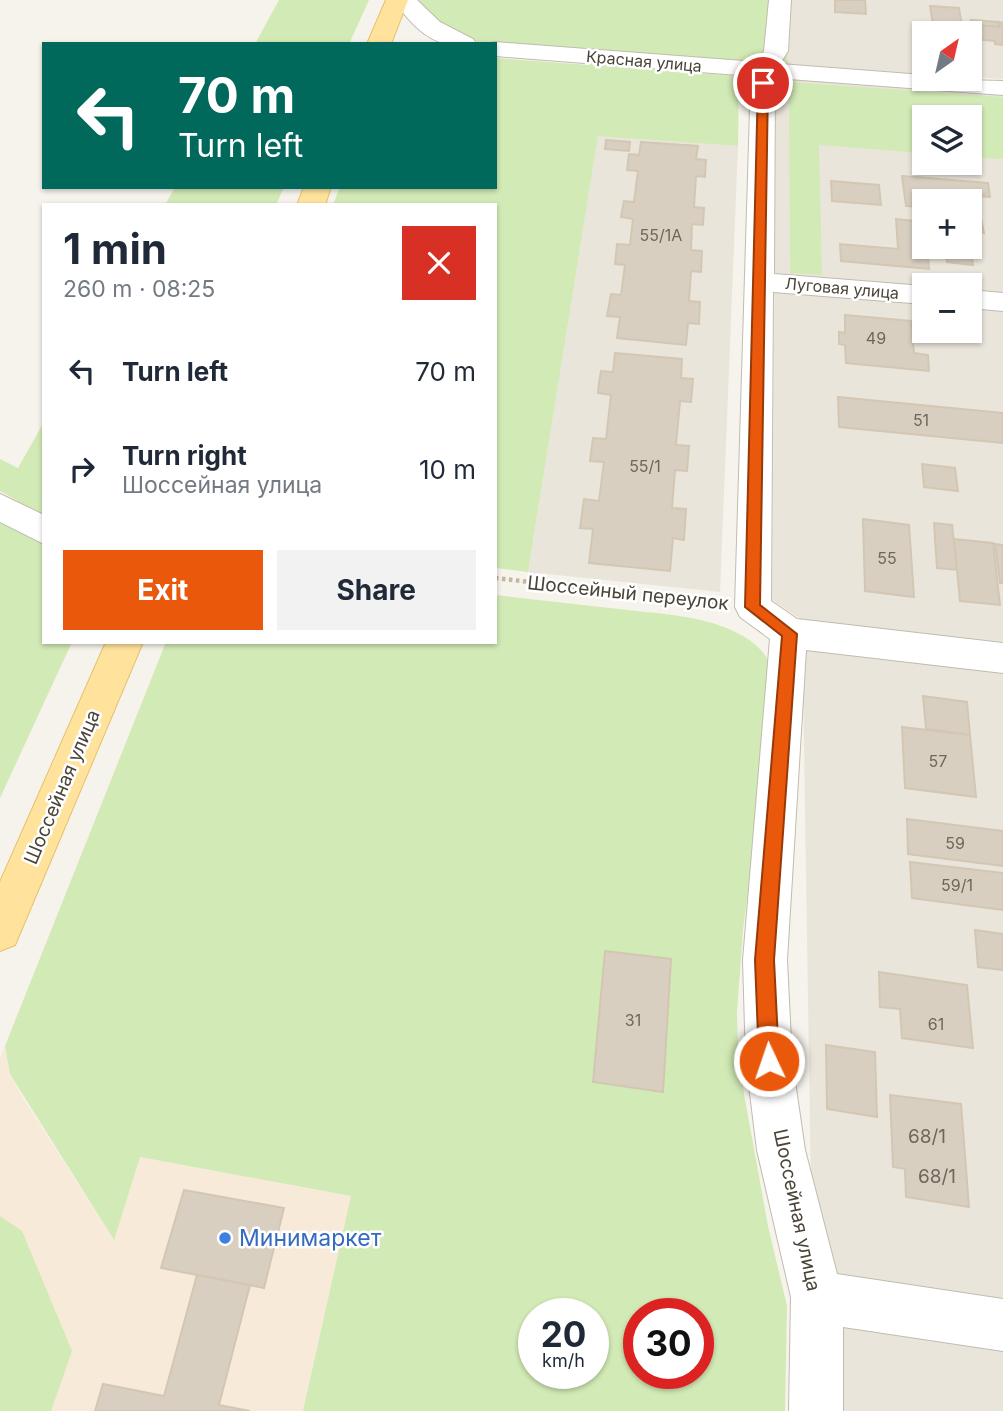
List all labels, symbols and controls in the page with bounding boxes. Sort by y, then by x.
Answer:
north arrow [912,21,982,91]
map controls [912,21,982,343]
street label: Красная улица [585,46,703,76]
pin [733,53,793,113]
icon: arrive [744,64,782,102]
text: 70 m [178,66,295,125]
icon: left [63,70,154,161]
button: layers [912,105,982,175]
text: Turn left [178,126,303,165]
button: + [912,189,982,259]
text: 1 min [63,223,167,274]
house number: 55/1А [640,225,682,245]
button: close [402,226,476,300]
street label: Луговая улица [784,273,900,303]
button: − [912,273,982,343]
text: 260 m · 08:25 [63,275,215,303]
house number: 49 [866,328,886,348]
icon: left [63,352,101,390]
text: Turn left [122,356,228,387]
text: 70 m [415,356,476,387]
house number: 51 [913,410,929,430]
text: Turn right [122,440,247,471]
icon: right [63,450,101,488]
text: 10 m [419,454,476,485]
house number: 55/1 [629,456,661,476]
text: Шоссейная улица [122,471,322,499]
house number: 55 [877,548,897,568]
button: Exit [63,550,263,630]
button: Share [277,550,476,630]
street label: Шоссейный переулок [526,571,731,615]
street label: Шоссейная улица [19,706,105,868]
house number: 57 [929,751,947,771]
house number: 59 [945,833,965,853]
house number: 59/1 [941,875,973,895]
house number: 31 [625,1010,641,1030]
house number: 61 [928,1014,944,1034]
position arrow [732,1024,806,1098]
house number: 68/1 [908,1125,946,1148]
street label: Шоссейная улица [769,1127,825,1293]
house number: 68/1 [918,1165,956,1188]
place label: Минимаркет [239,1224,382,1252]
marker: Минимаркет [217,1230,233,1246]
speed limit sign: 30 [623,1298,714,1389]
text: 20 [541,1313,586,1355]
text: km/h [542,1350,585,1371]

